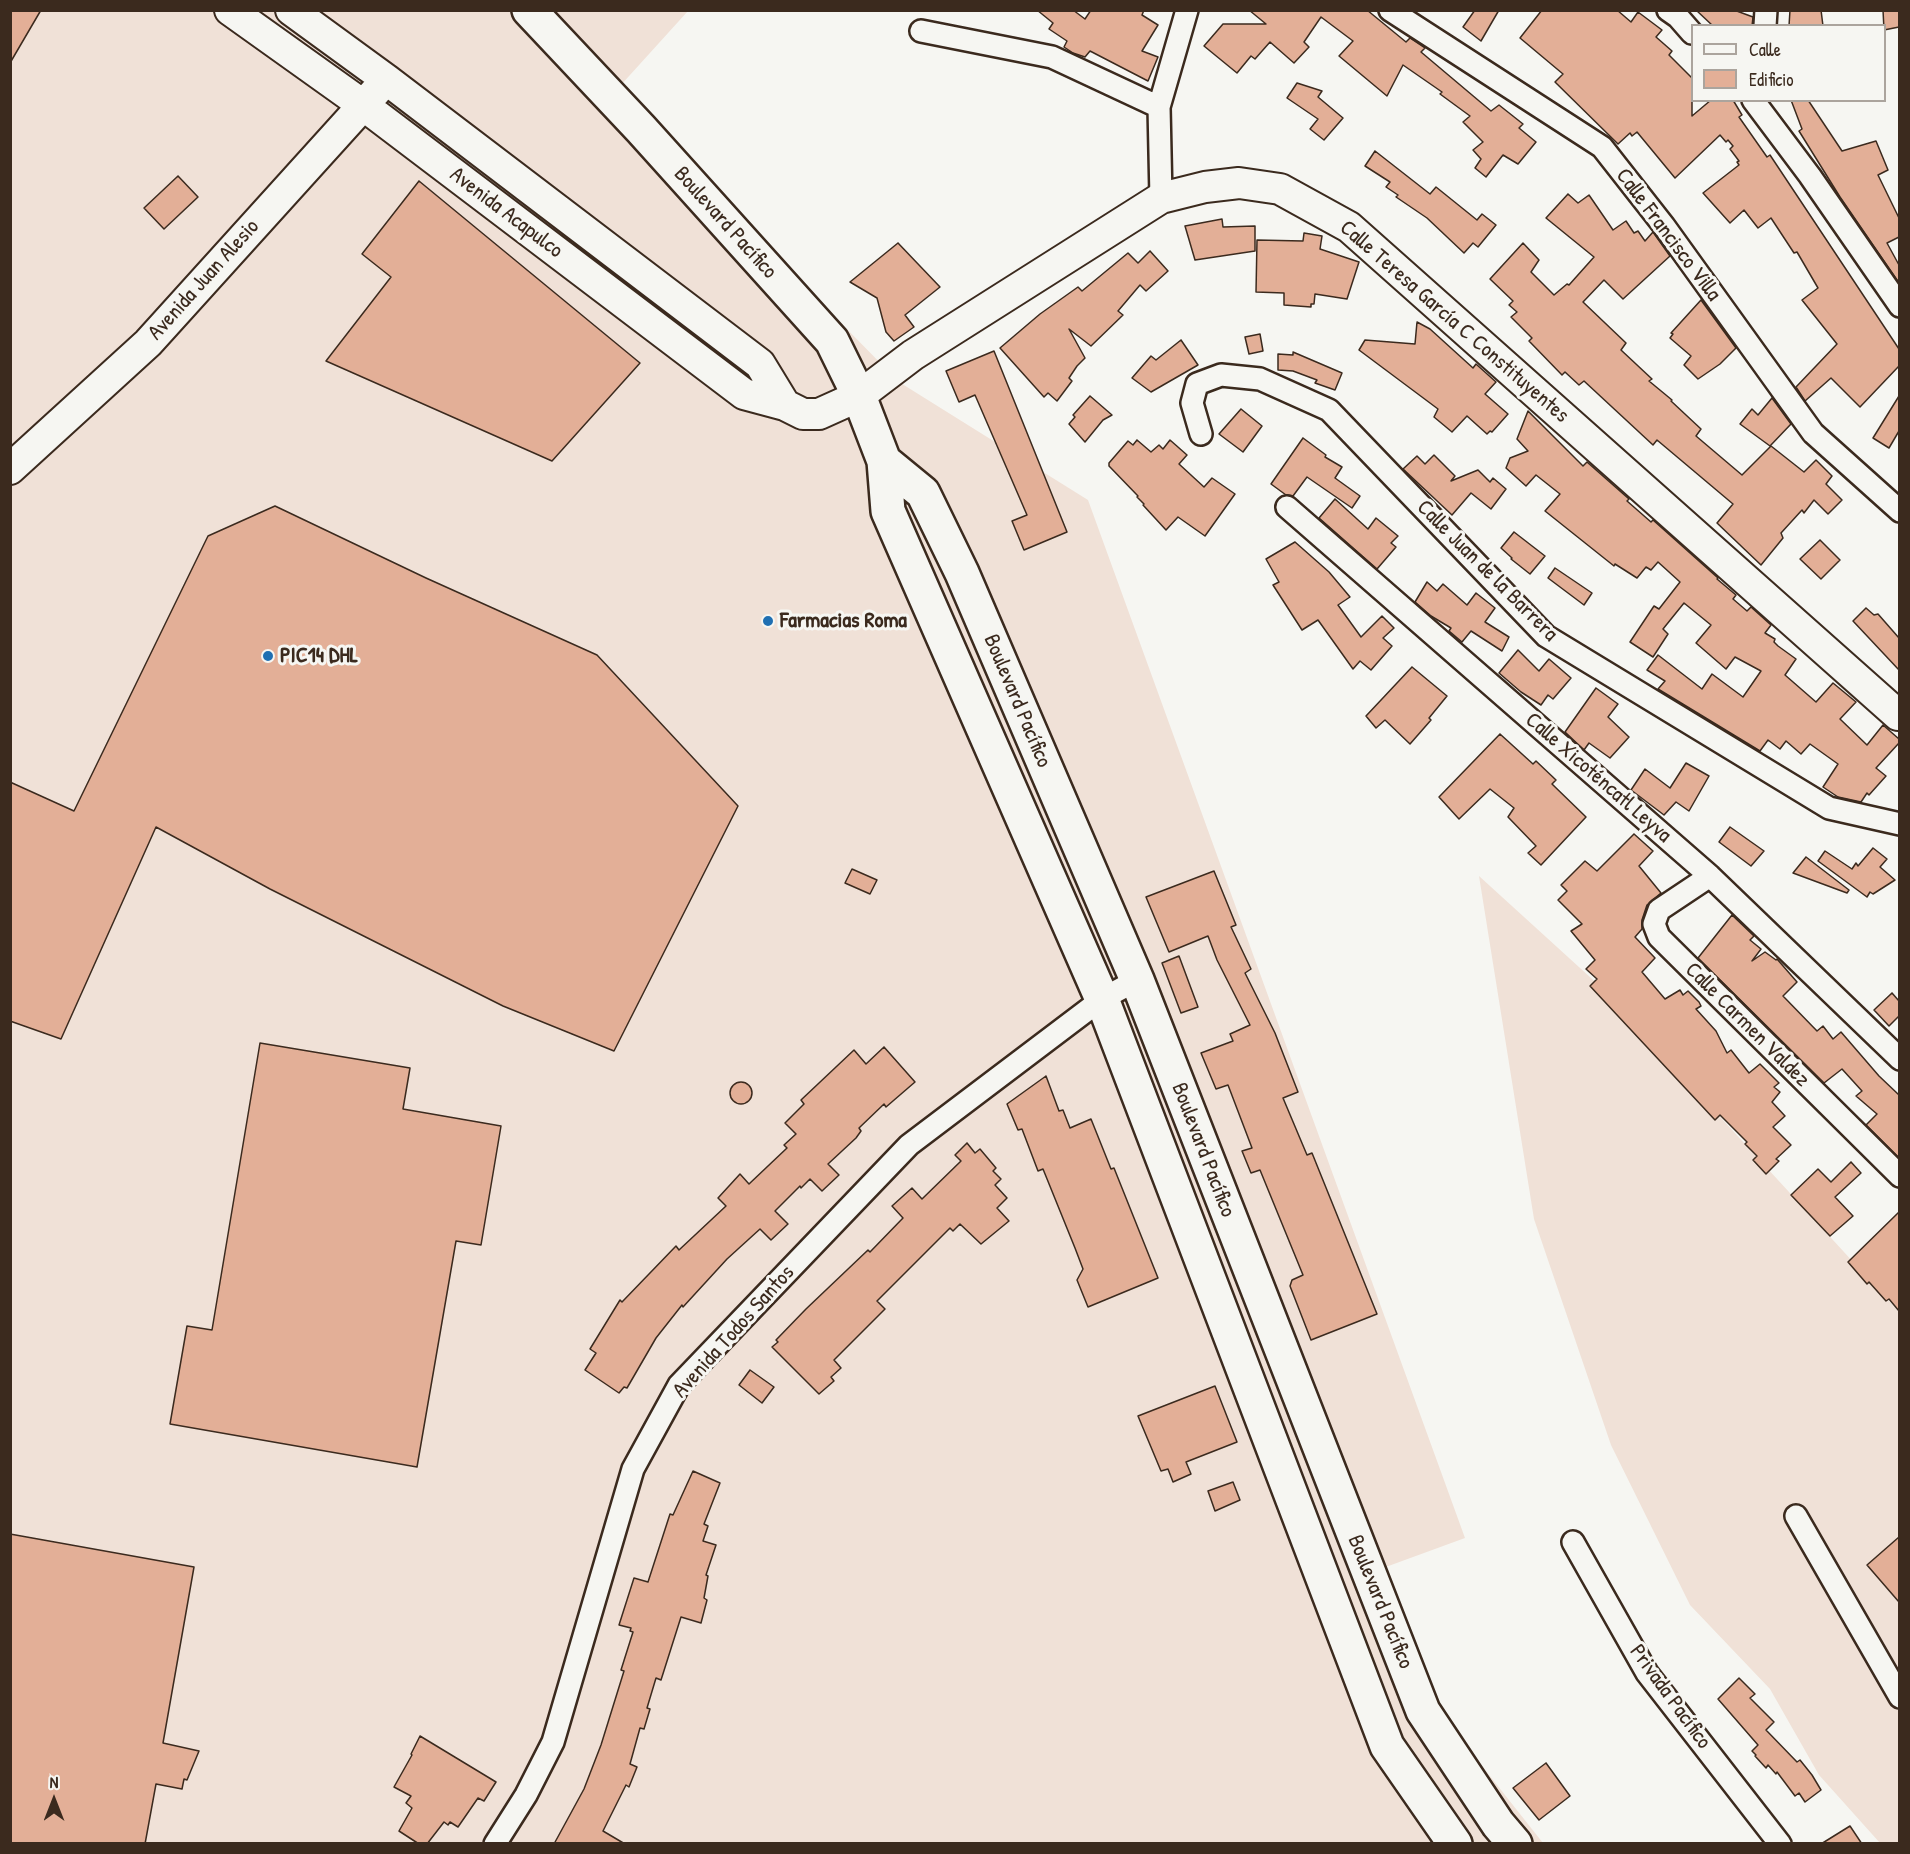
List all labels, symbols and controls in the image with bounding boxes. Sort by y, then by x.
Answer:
legend [1691,24,1886,102]
text: Calle [1749,37,1781,62]
text: Edificio [1749,67,1793,92]
street label: Boulevard Pacífico [668,161,782,285]
street label: Avenida Acapulco [444,162,568,264]
street label: Calle Francisco Villa [1610,164,1726,306]
street label: Avenida Juan Alesio [143,214,265,346]
street label: Calle Teresa García C Constituyentes [1334,215,1574,429]
street label: Calle Juan de la Barrera [1411,495,1563,647]
place label: Farmacias Roma [780,608,907,634]
marker: Farmacias Roma [761,614,775,628]
street label: Boulevard Pacífico [977,631,1057,771]
place label: PIC14 DHL [280,643,358,669]
marker: PIC14 DHL [261,649,275,663]
street label: Calle Xicoténcatl Leyva [1519,707,1677,849]
street label: Calle Carmen Valdez [1679,957,1815,1093]
street label: Boulevard Pacífico [1165,1079,1241,1221]
street label: Avenida Todos Santos [668,1260,800,1404]
street label: Boulevard Pacífico [1341,1531,1419,1673]
street label: Privada Pacífico [1623,1640,1717,1754]
north arrow [24,1770,84,1830]
text: N [50,1771,58,1793]

